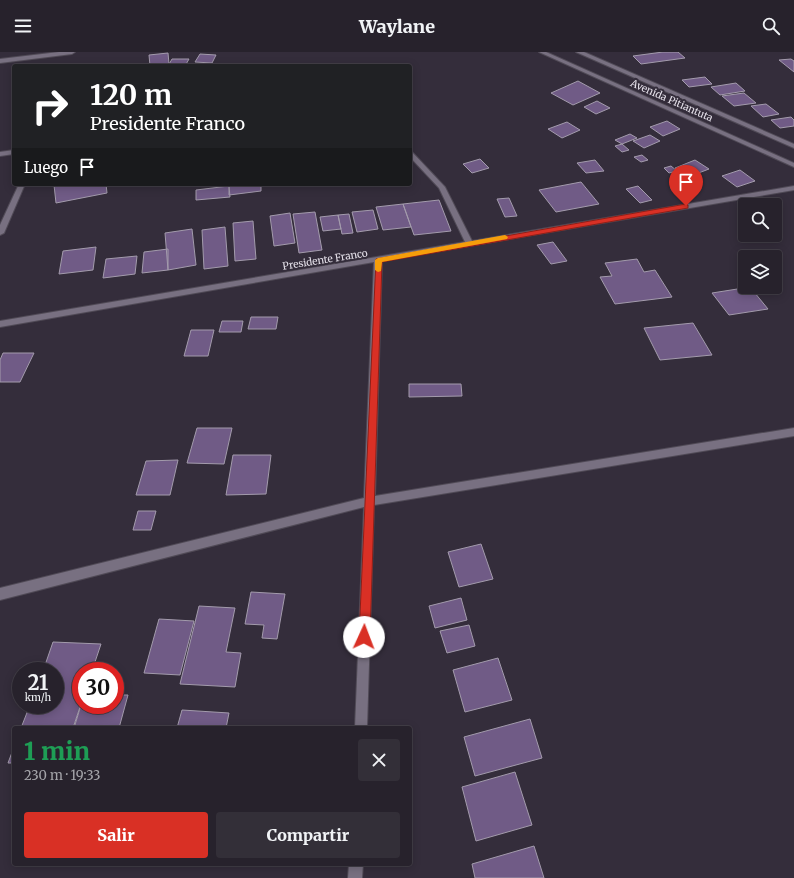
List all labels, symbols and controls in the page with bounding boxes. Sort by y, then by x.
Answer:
icon: menu [12,15,34,37]
text: Waylane [359,15,435,38]
icon: search [760,15,782,37]
street label: Avenida Pitiantuta [628,76,716,125]
text: 120 m [90,77,172,113]
icon: right [24,80,76,132]
text: Presidente Franco [90,112,245,135]
icon: arrive [76,156,98,178]
text: Luego [24,158,68,177]
pin [669,165,703,206]
icon: arrive [675,171,697,193]
map controls [738,198,782,294]
button: search [738,198,782,242]
street label: Presidente Franco [282,246,369,273]
button: layers [738,250,782,294]
position arrow [343,616,385,658]
speed limit sign: 30 [72,662,124,714]
text: 21 [28,670,48,695]
text: km/h [25,691,51,704]
text: 1 min [24,736,90,767]
button: close [358,739,400,781]
text: 230 m · 19:33 [24,767,100,784]
button: Salir [24,812,208,858]
button: Compartir [216,812,400,858]

